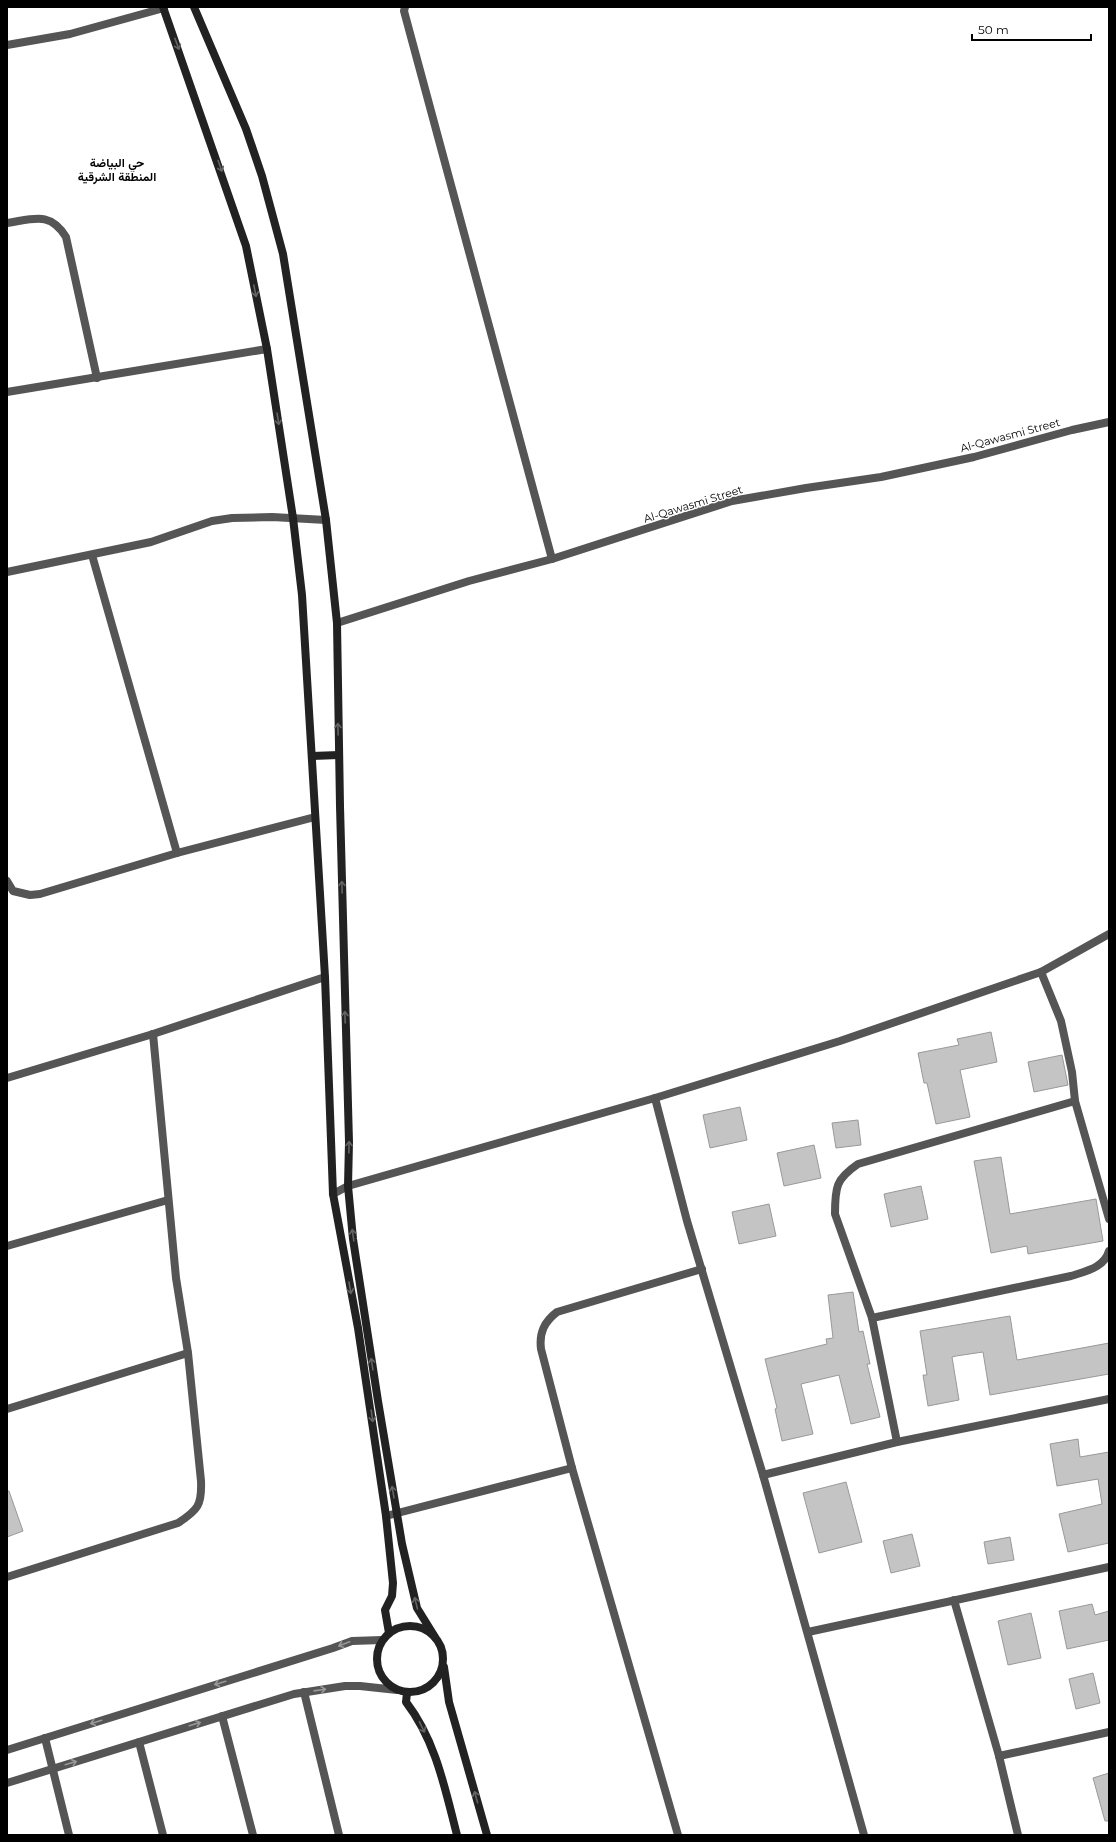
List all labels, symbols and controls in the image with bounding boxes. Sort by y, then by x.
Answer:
scale bar [972,16,1091,42]
text: 50 m [978,22,1009,37]
one-way arrow [173,37,181,49]
district label: حي البياضة المنطقة الشرقية [78,155,156,185]
one-way arrow [216,160,224,172]
one-way arrow [252,284,260,297]
one-way arrow [274,412,282,425]
street label: Al-Qawasmi Street [959,415,1062,455]
street label: Al-Qawasmi Street [642,482,745,526]
one-way arrow [334,723,342,736]
one-way arrow [338,881,346,894]
one-way arrow [341,1011,349,1024]
one-way arrow [345,1141,353,1154]
one-way arrow [349,1229,357,1242]
one-way arrow [347,1281,355,1294]
one-way arrow [368,1358,376,1371]
one-way arrow [368,1409,376,1422]
one-way arrow [389,1486,397,1499]
one-way arrow [412,1596,420,1609]
one-way arrow [339,1640,351,1648]
one-way arrow [214,1680,227,1687]
one-way arrow [313,1686,326,1694]
one-way arrow [90,1719,103,1726]
one-way arrow [188,1720,201,1727]
one-way arrow [419,1721,426,1733]
one-way arrow [64,1759,77,1766]
one-way arrow [472,1791,479,1804]

